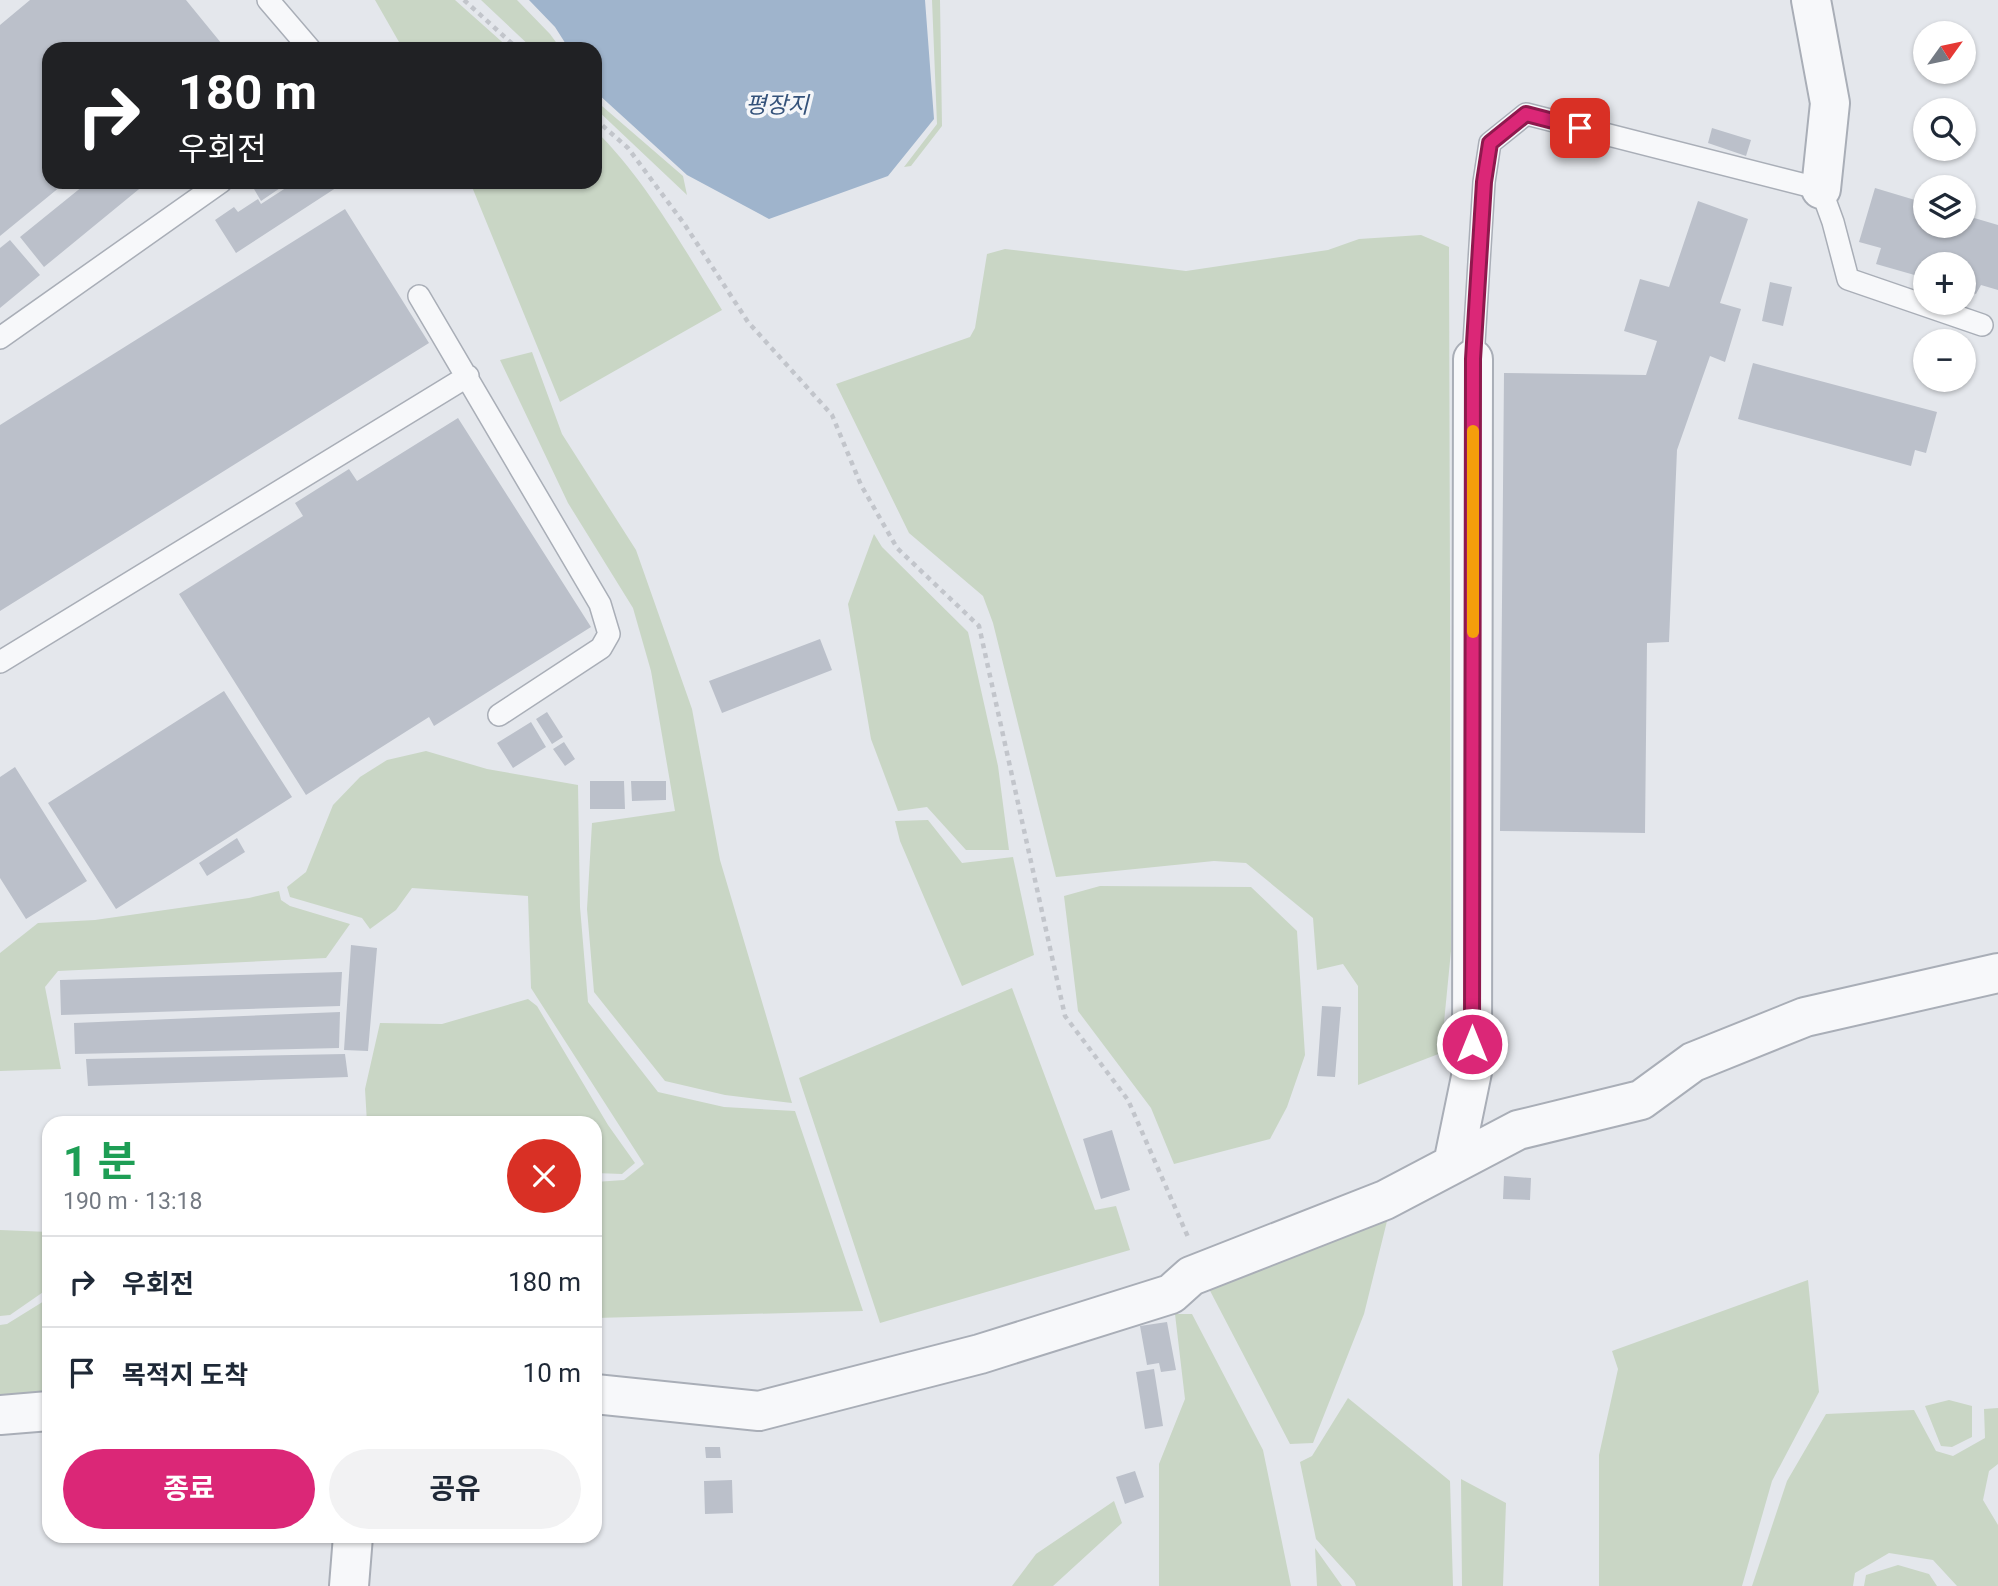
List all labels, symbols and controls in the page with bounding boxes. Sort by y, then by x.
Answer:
north arrow [1913,21,1976,84]
map controls [1913,21,1976,392]
text: 180 m [178,64,317,121]
icon: right [63,70,154,161]
water label: 평장지 [745,92,811,119]
pin [1550,98,1610,158]
button: search [1913,98,1976,161]
icon: arrive [1561,109,1599,147]
text: 우회전 [178,130,266,168]
button: layers [1913,175,1976,238]
button: + [1913,252,1976,315]
button: − [1913,329,1976,392]
position arrow [1435,1007,1509,1081]
text: 1 분 [63,1137,136,1186]
button: close [507,1139,581,1213]
text: 190 m · 13:18 [63,1188,202,1215]
icon: right [63,1263,101,1301]
text: 180 m [508,1267,581,1297]
text: 우회전 [122,1269,194,1299]
icon: arrive [63,1354,101,1392]
text: 10 m [523,1358,581,1388]
text: 목적지 도착 [122,1360,248,1390]
button: 종료 [63,1449,315,1529]
button: 공유 [329,1449,581,1529]

